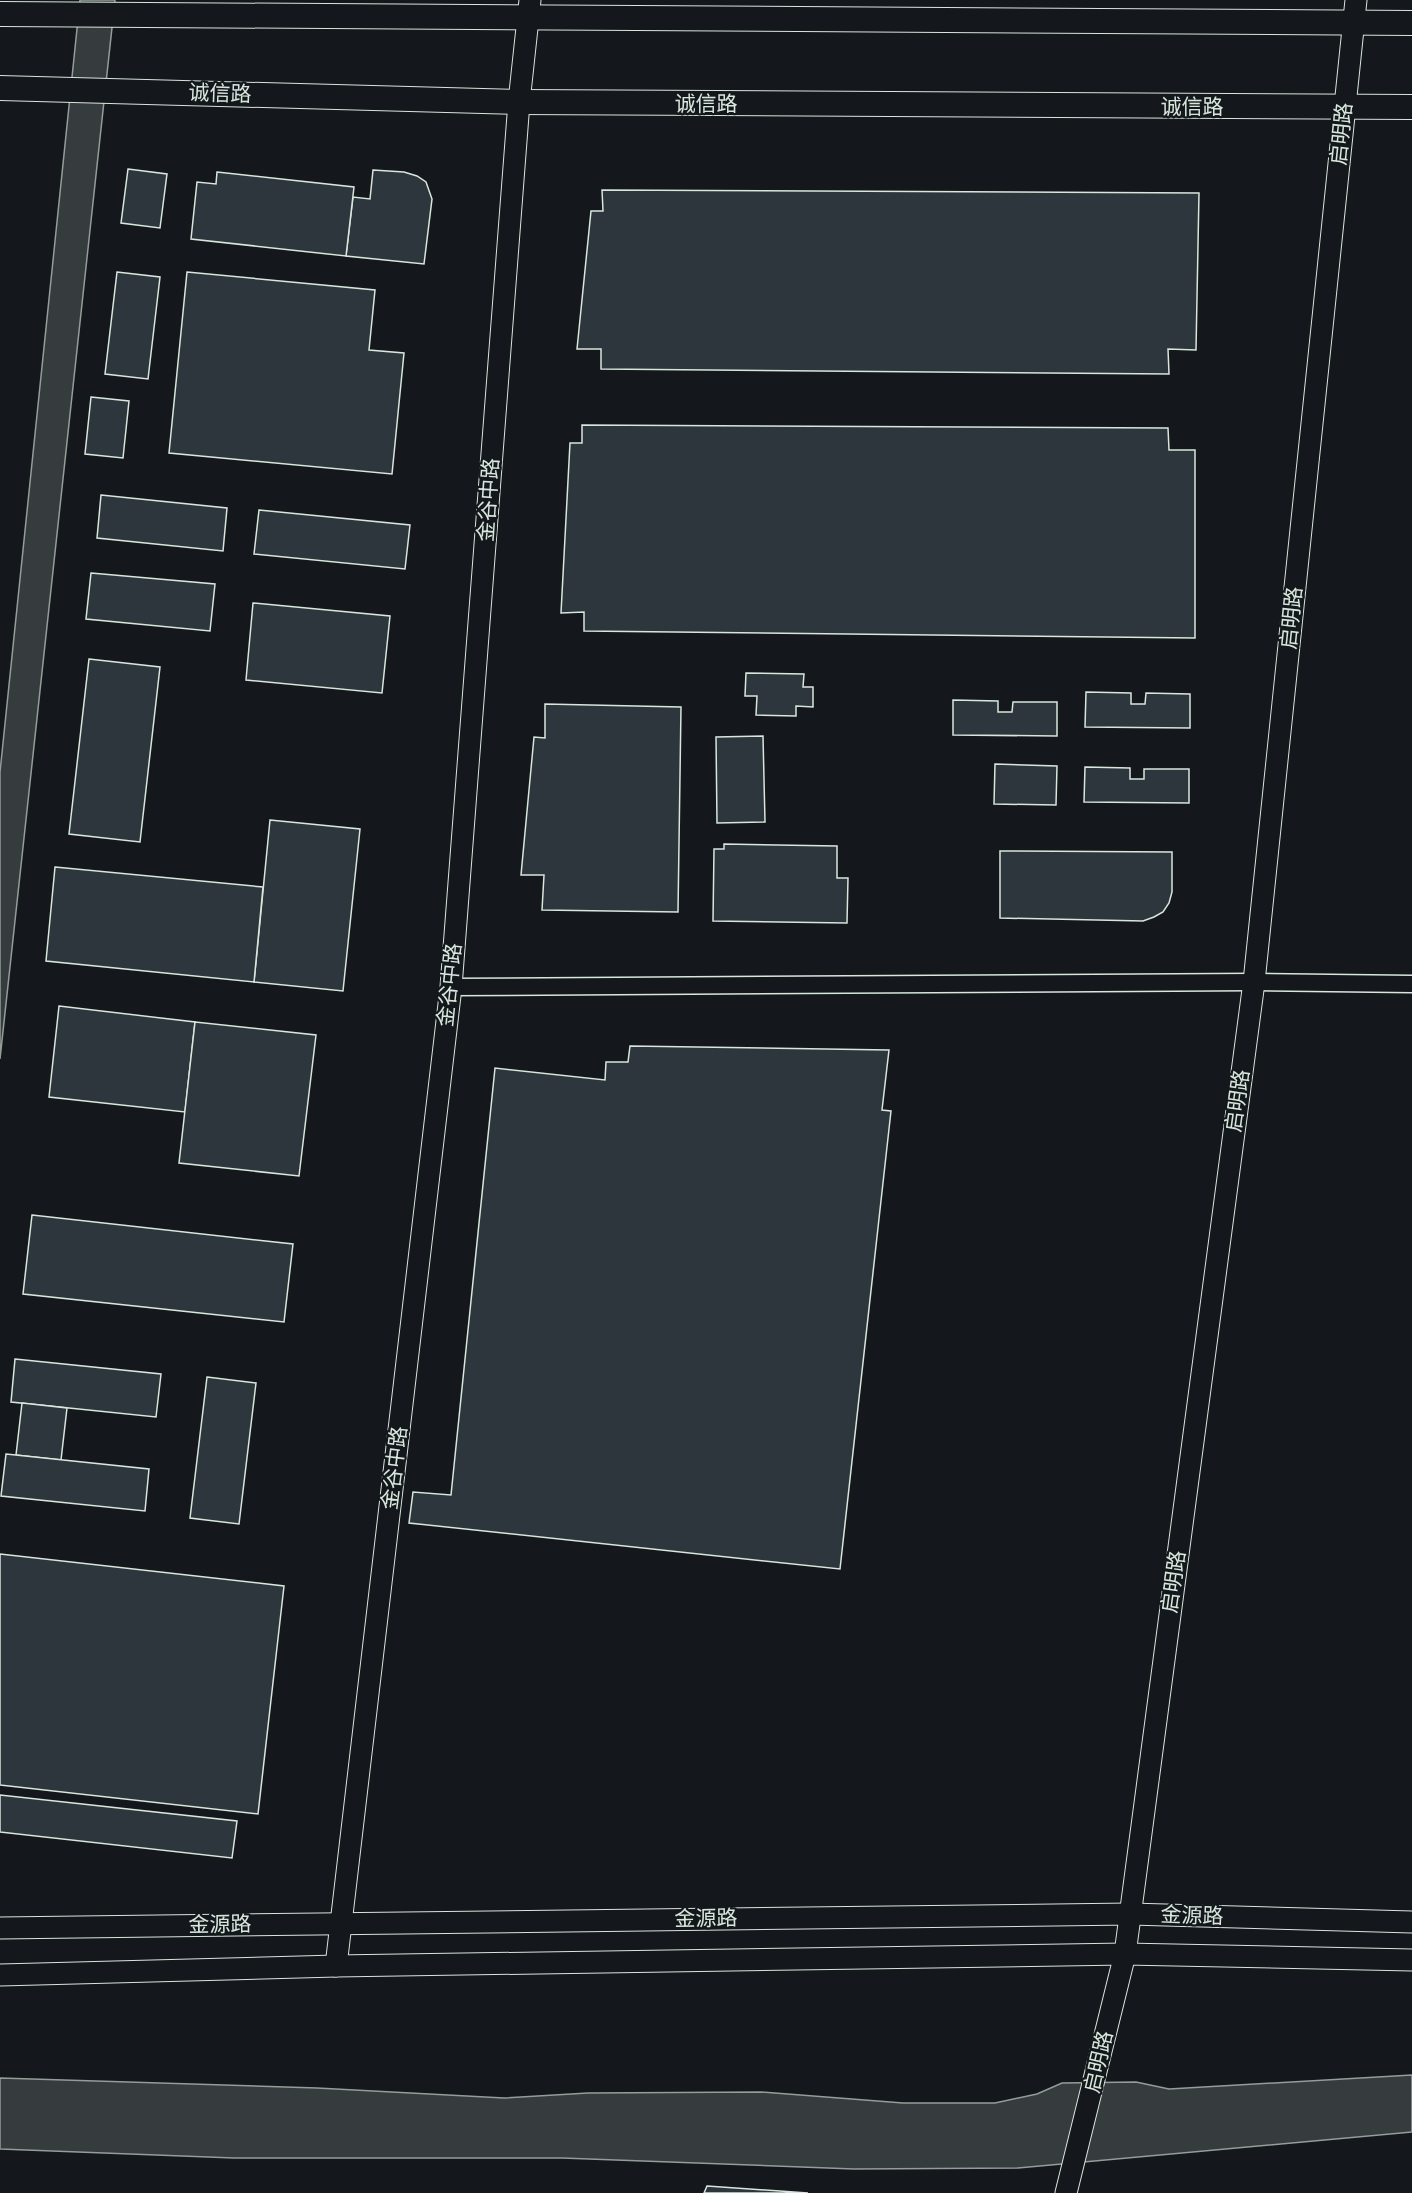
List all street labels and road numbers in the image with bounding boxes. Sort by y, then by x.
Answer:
street label: 诚信路 [188,81,252,106]
street label: 诚信路 [675,93,738,115]
street label: 诚信路 [1161,96,1224,118]
street label: 启明路 [1327,101,1356,166]
street label: 金谷中路 [475,457,502,543]
street label: 启明路 [1277,585,1306,650]
street label: 金谷中路 [434,942,465,1028]
street label: 启明路 [1222,1068,1253,1134]
street label: 金谷中路 [378,1425,411,1511]
street label: 启明路 [1158,1549,1189,1615]
street label: 金源路 [1160,1903,1224,1928]
street label: 金源路 [674,1907,738,1930]
street label: 金源路 [188,1913,252,1936]
street label: 启明路 [1081,2029,1116,2095]

